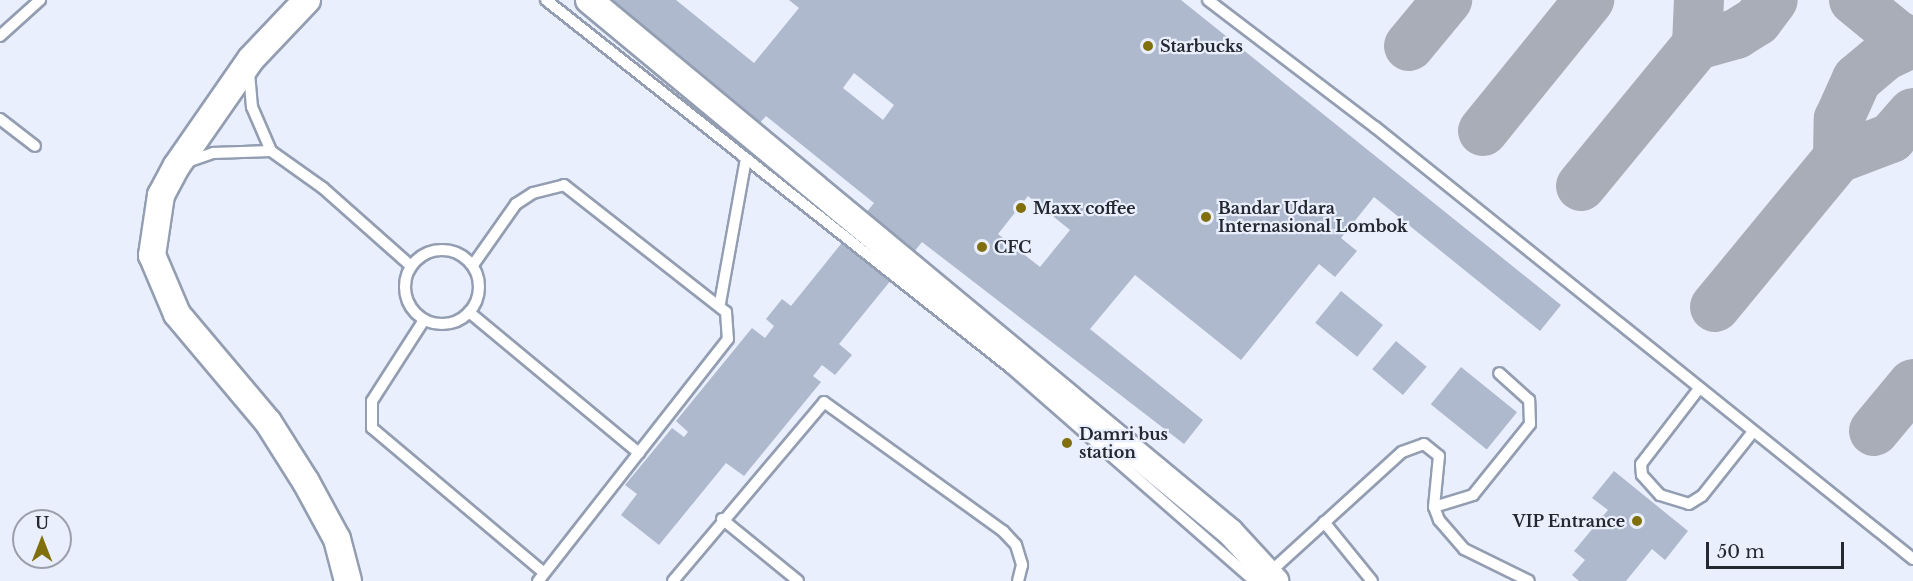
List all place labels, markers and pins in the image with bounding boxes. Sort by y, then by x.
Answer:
place label: Starbucks [1160,36,1243,56]
marker: Starbucks [1141,39,1155,53]
place label: Maxx coffee [1033,198,1136,218]
place label: Bandar Udara Internasional Lombok [1218,198,1408,236]
marker: Maxx coffee [1014,201,1028,215]
marker: Bandar Udara Internasional Lombok [1199,210,1213,224]
place label: CFC [994,237,1031,257]
marker: CFC [975,240,989,254]
place label: Damri bus station [1079,424,1168,462]
marker: Damri bus station [1060,436,1074,450]
place label: VIP Entrance [1512,511,1625,531]
marker: VIP Entrance [1630,514,1644,528]

